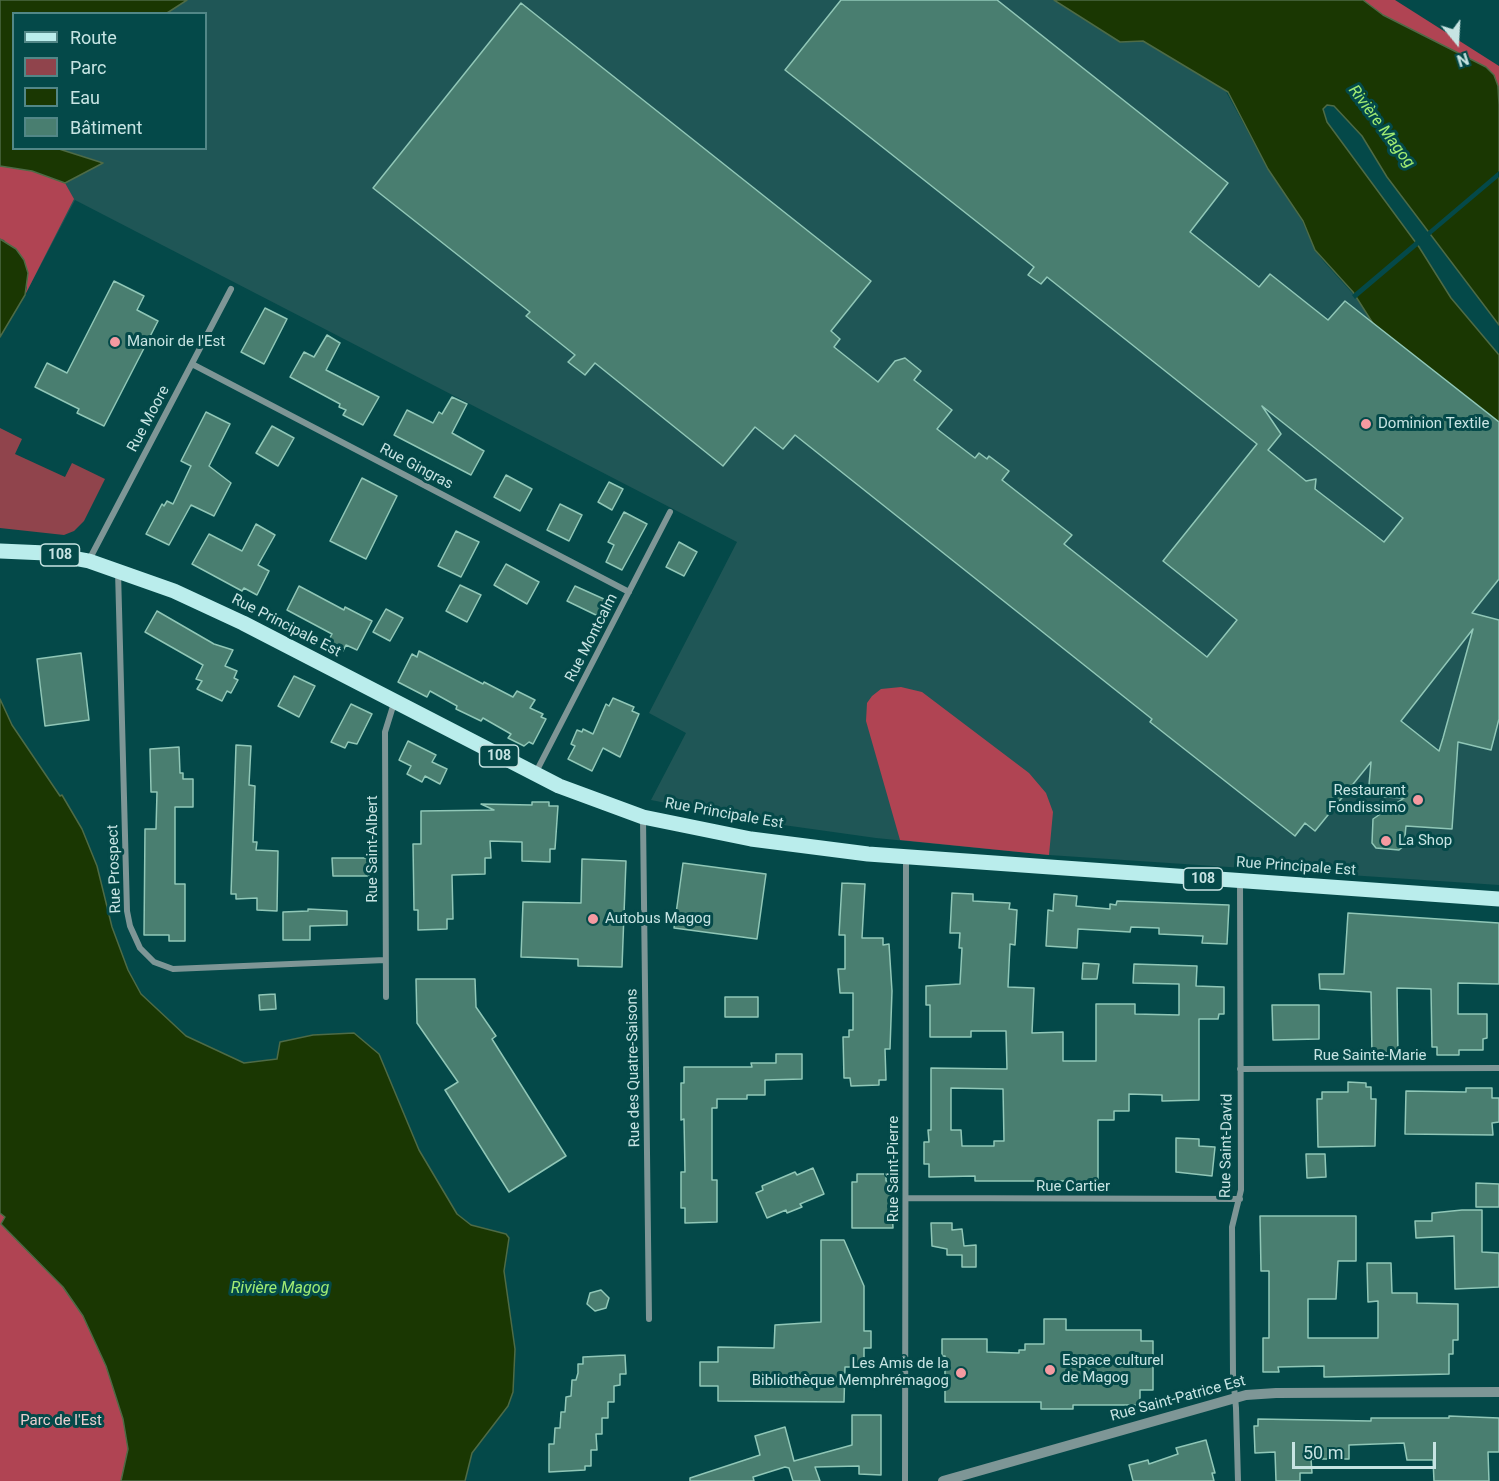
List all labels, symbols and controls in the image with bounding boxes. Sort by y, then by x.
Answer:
legend [12,12,207,150]
north arrow [1427,12,1487,72]
text: Route [70,27,117,48]
text: N [1454,49,1471,70]
text: Parc [70,57,106,78]
water label: Rivière Magog [1344,82,1418,172]
text: Eau [70,87,100,108]
text: Bâtiment [70,117,142,138]
place label: Manoir de l'Est [127,333,225,351]
marker: Manoir de l'Est [108,335,122,349]
street label: Rue Moore [124,383,174,455]
place label: Dominion Textile [1378,415,1489,433]
marker: Dominion Textile [1359,417,1373,431]
street label: Rue Gingras [376,440,456,494]
road number: 108 [40,544,80,566]
street label: Rue Principale Est [228,591,344,661]
street label: Rue Montcalm [562,591,622,685]
road number: 108 [480,745,518,767]
place label: Restaurant Fondissimo [1328,782,1406,817]
marker: Restaurant Fondissimo [1411,793,1425,807]
street label: Rue Saint-Albert [364,795,382,903]
street label: Rue Principale Est [663,795,785,833]
street label: Rue Prospect [104,824,126,914]
place label: La Shop [1398,832,1452,850]
marker: La Shop [1379,834,1393,848]
street label: Rue Principale Est [1235,854,1357,880]
road number: 108 [1184,868,1222,890]
place label: Autobus Magog [605,910,711,928]
marker: Autobus Magog [586,912,600,926]
street label: Rue des Quatre-Saisons [624,988,644,1148]
street label: Rue Sainte-Marie [1313,1047,1427,1065]
street label: Rue Saint-David [1217,1094,1237,1198]
street label: Rue Saint-Pierre [885,1116,903,1222]
street label: Rue Cartier [1036,1178,1110,1196]
water label: Rivière Magog [231,1279,329,1299]
place label: Espace culturel de Magog [1062,1352,1164,1387]
place label: Les Amis de la Bibliothèque Memphrémagog [752,1355,949,1390]
marker: Espace culturel de Magog [1043,1363,1057,1377]
marker: Les Amis de la Bibliothèque Memphrémagog [954,1366,968,1380]
street label: Rue Saint-Patrice Est [1108,1372,1248,1426]
park label: Parc de l'Est [20,1412,102,1430]
scale bar [1295,1430,1439,1468]
text: 50 m [1303,1442,1343,1463]

